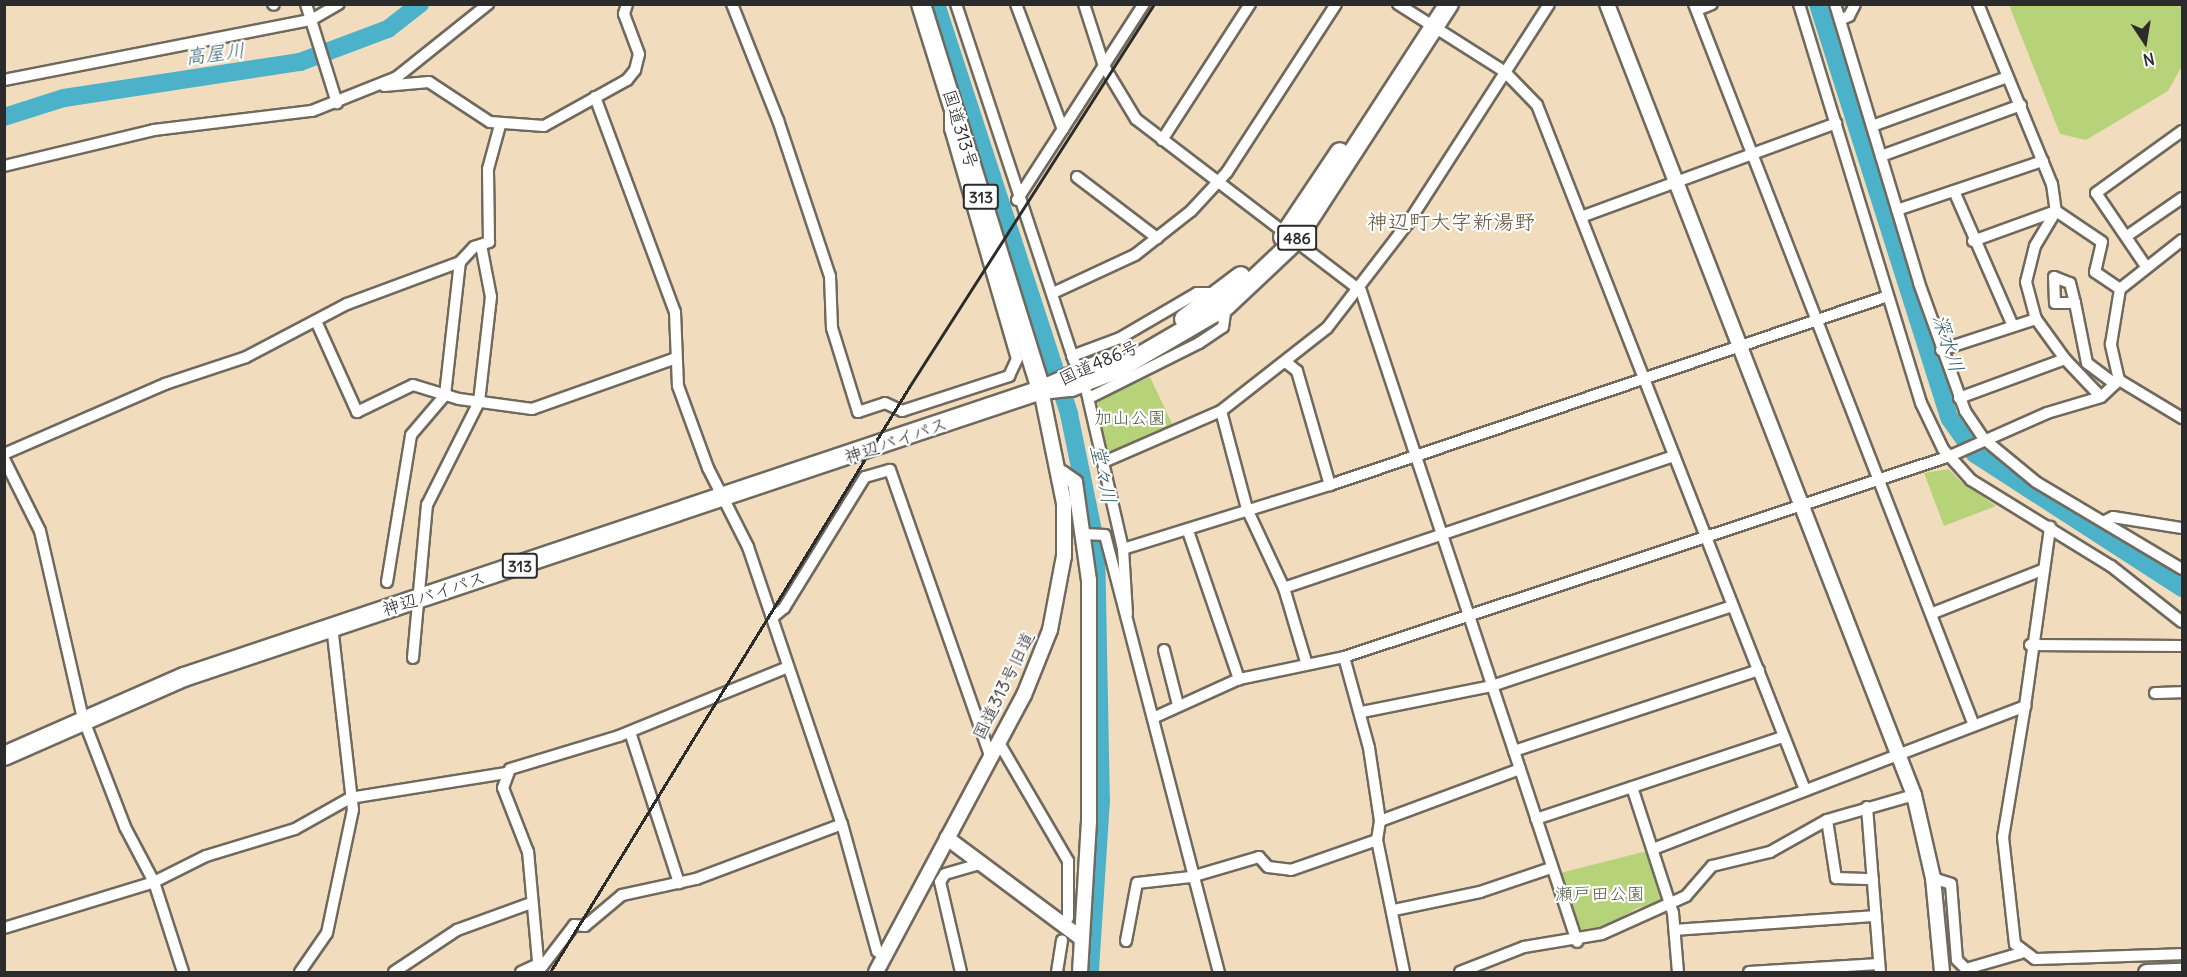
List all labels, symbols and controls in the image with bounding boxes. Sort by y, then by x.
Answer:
north arrow [2115,12,2175,72]
water label: 高屋川 [184,37,246,69]
text: N [2141,49,2156,71]
street label: 国道313号 [938,87,982,171]
road number: 313 [962,184,1000,210]
district label: 神辺町大字新湯野 [1367,209,1535,235]
road number: 486 [1276,225,1318,251]
water label: 深水川 [1928,311,1970,375]
street label: 国道486号 [1056,336,1142,390]
park label: 加山公園 [1094,407,1166,429]
street label: 神辺バイパス [841,413,951,469]
water label: 堂々川 [1086,442,1122,506]
road number: 313 [500,553,540,579]
street label: 神辺バイパス [379,567,489,621]
street label: 国道313号旧道 [969,629,1039,743]
park label: 瀬戸田公園 [1555,883,1645,905]

